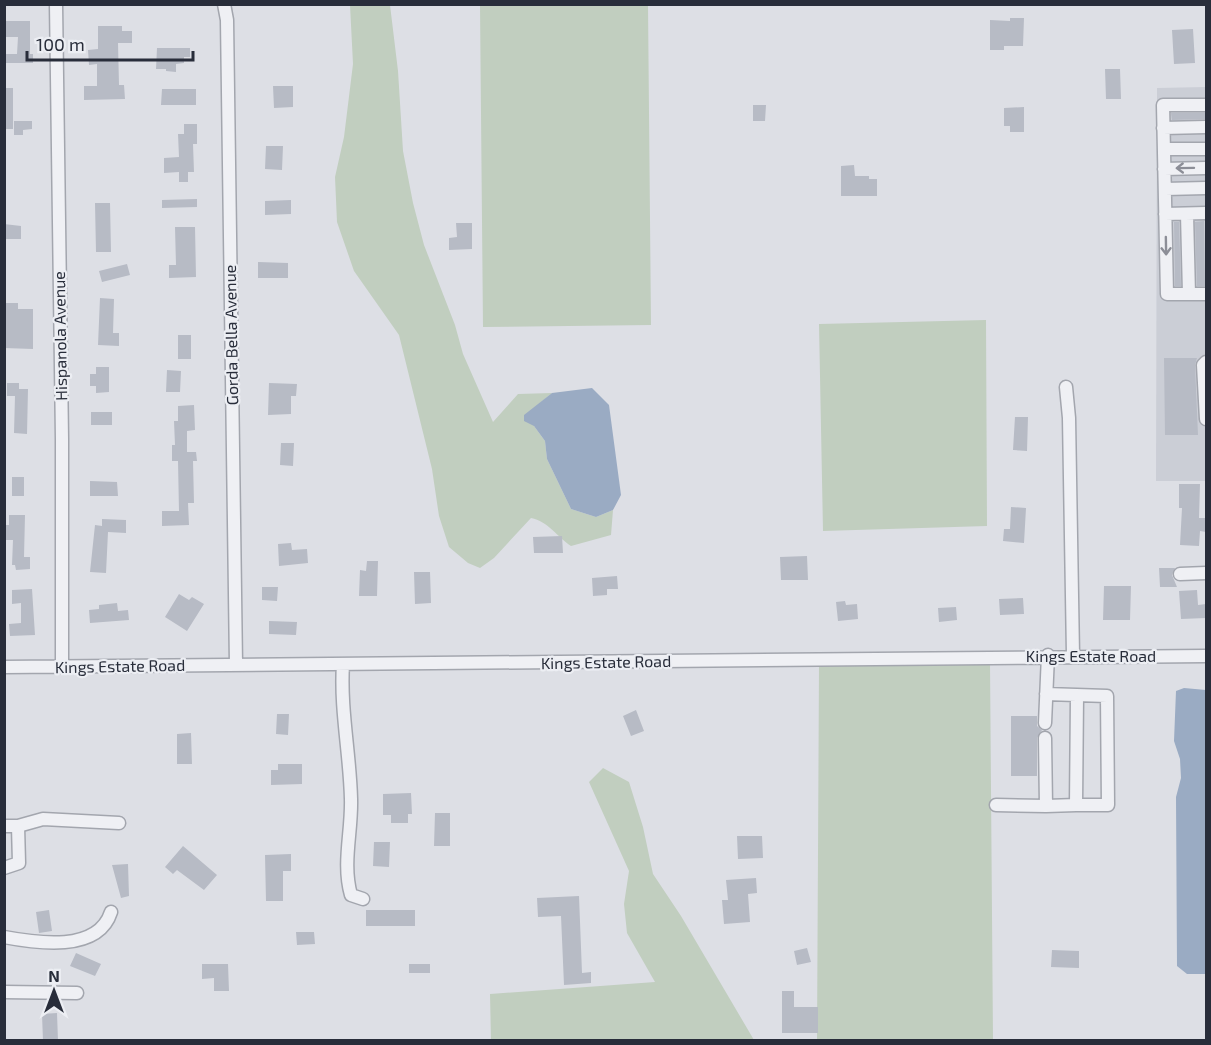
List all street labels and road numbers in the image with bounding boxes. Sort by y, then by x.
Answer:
street label: Gorda Bella Avenue [220,265,241,405]
street label: Hispanola Avenue [49,271,70,401]
street label: Kings Estate Road [1026,646,1156,665]
street label: Kings Estate Road [541,651,671,672]
street label: Kings Estate Road [55,655,185,676]

